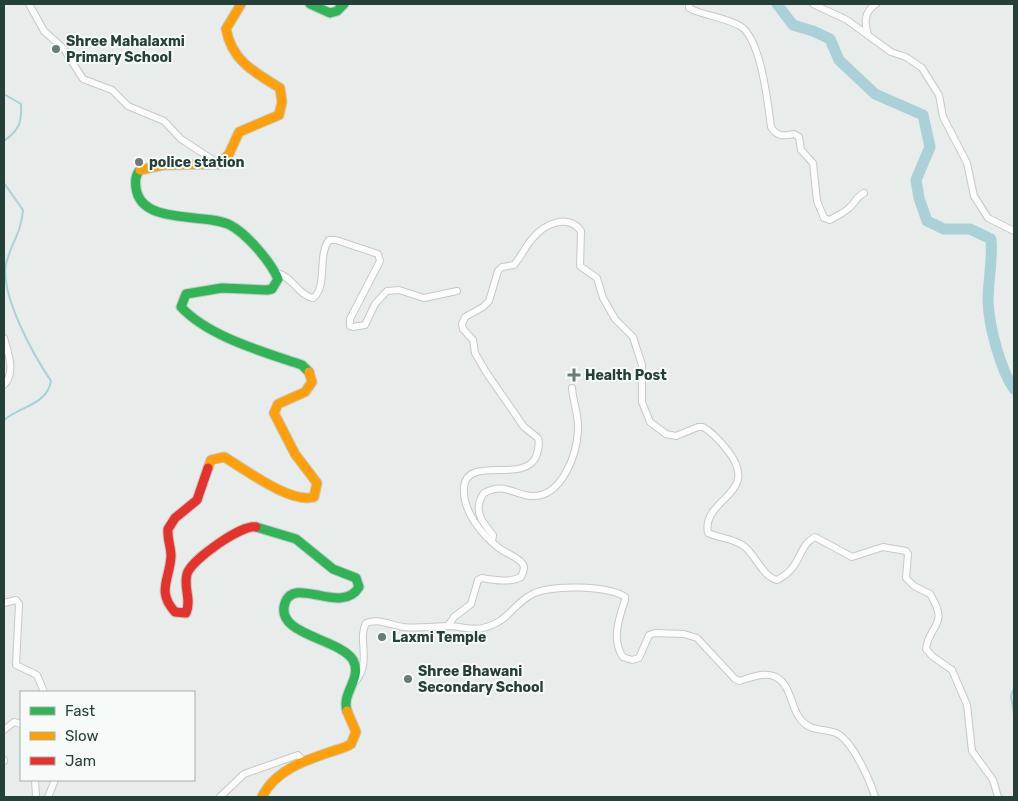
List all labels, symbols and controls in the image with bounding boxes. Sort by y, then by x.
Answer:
place label: Shree Mahalaxmi Primary School [66,33,185,66]
marker: Shree Mahalaxmi Primary School [50,43,62,55]
place label: police station [149,154,245,171]
marker: police station [133,156,145,168]
place label: Health Post [585,367,667,384]
marker: Health Post [567,368,581,382]
place label: Laxmi Temple [392,629,486,646]
marker: Laxmi Temple [376,631,388,643]
place label: Shree Bhawani Secondary School [418,663,544,696]
marker: Shree Bhawani Secondary School [402,673,414,685]
legend [20,691,195,781]
text: Fast [65,702,95,720]
text: Slow [65,727,98,745]
text: Jam [65,752,96,770]

